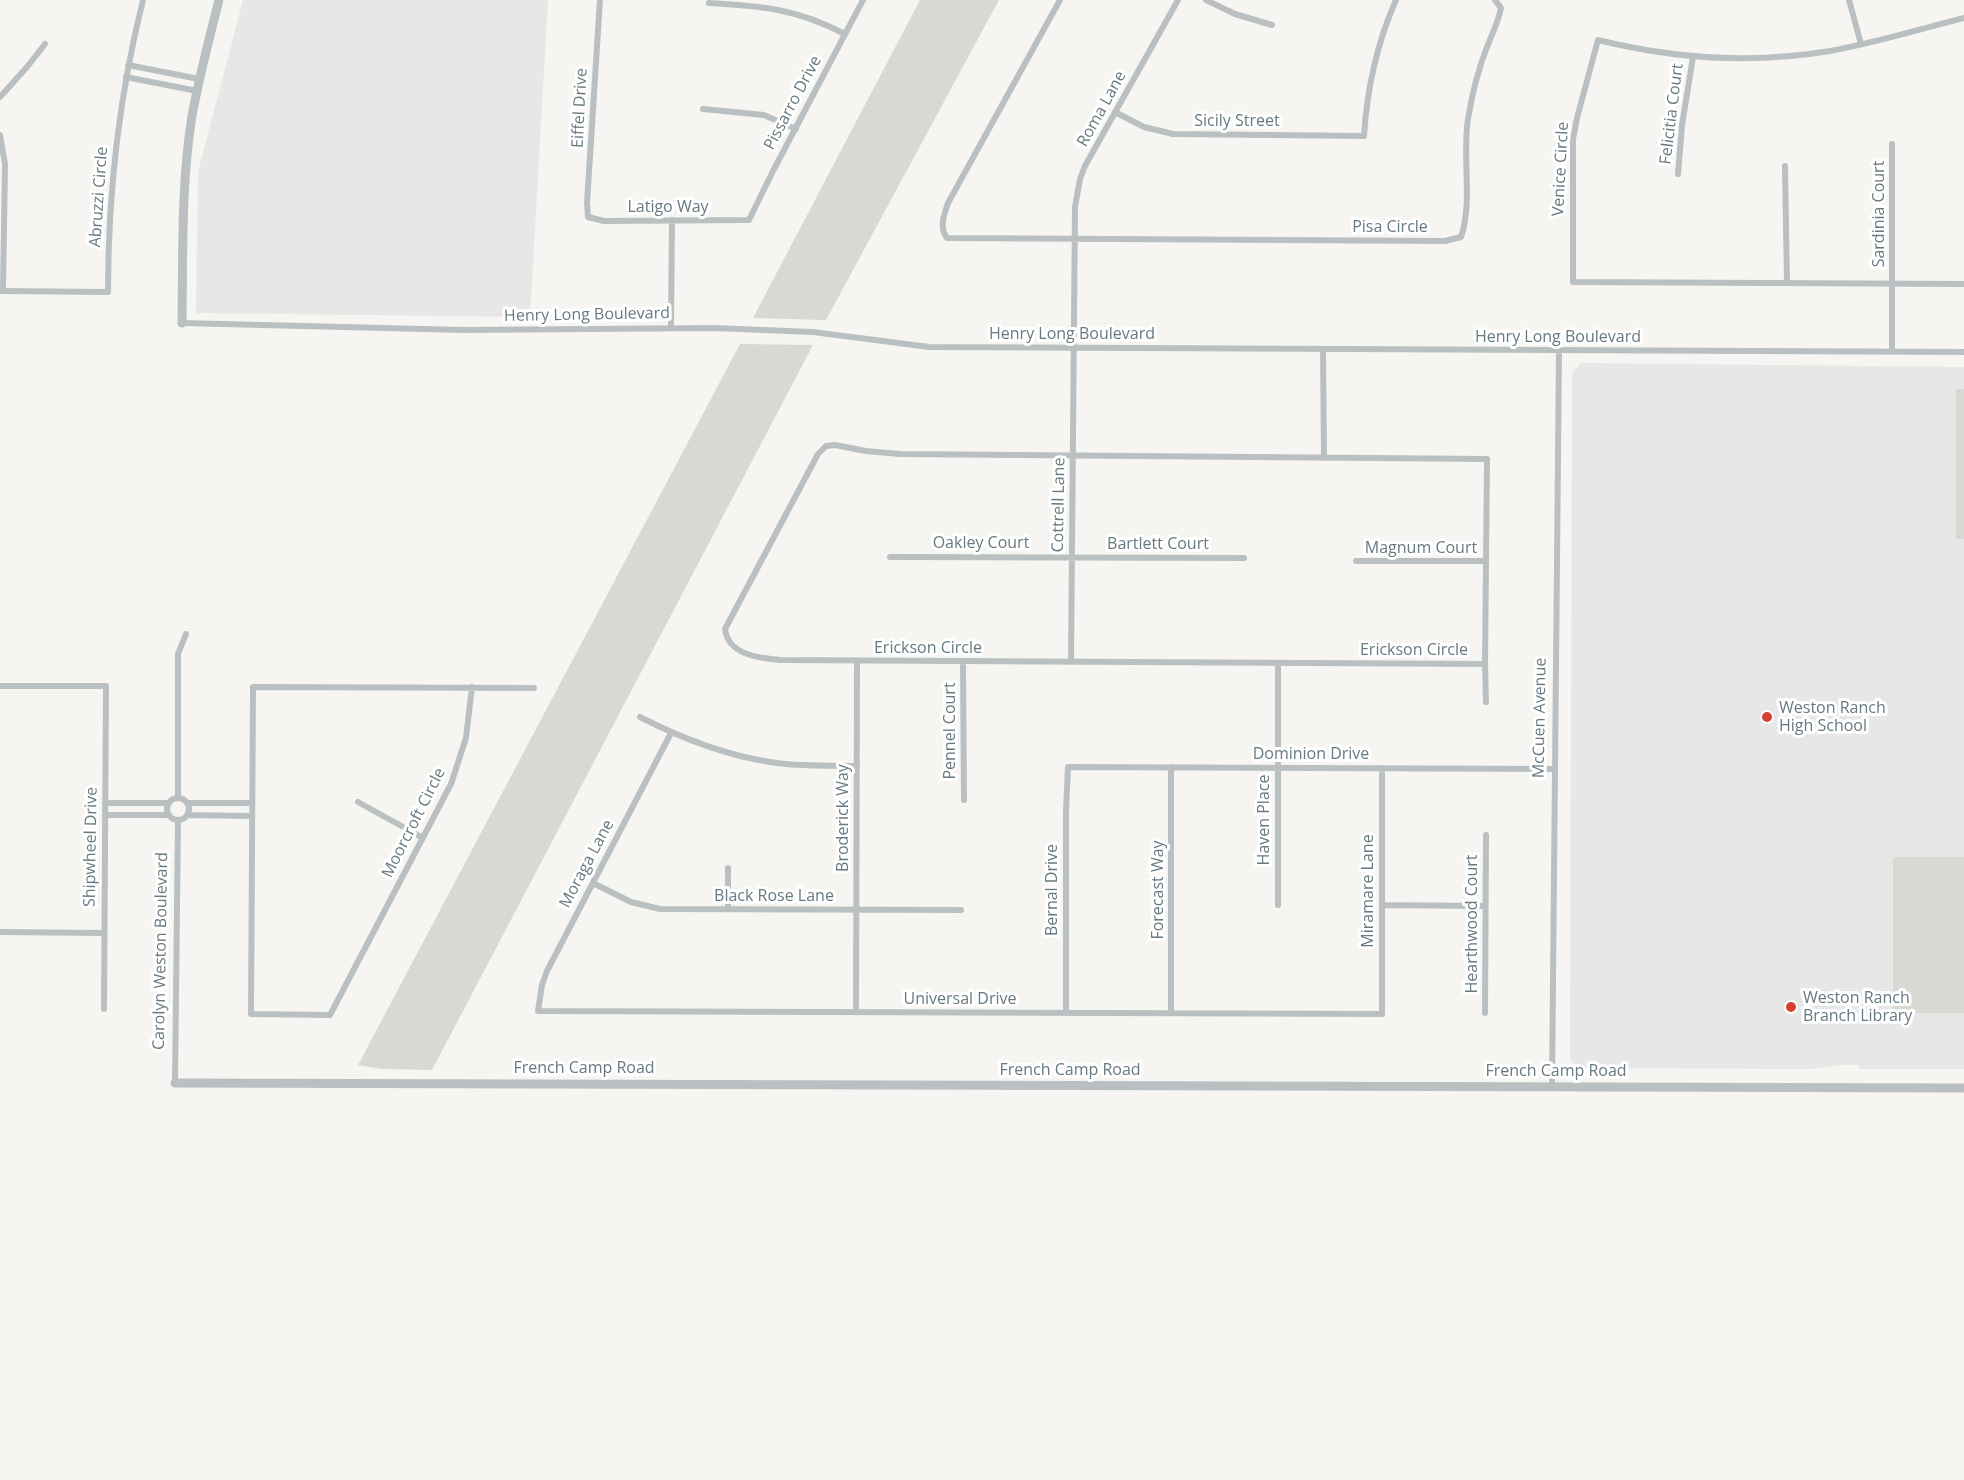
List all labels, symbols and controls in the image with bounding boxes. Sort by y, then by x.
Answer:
street label: Pissarro Drive [760,53,826,153]
street label: Felicitia Court [1656,62,1688,166]
street label: Eiffel Drive [568,68,592,148]
street label: Roma Lane [1073,68,1131,150]
street label: Sicily Street [1194,111,1280,131]
street label: Venice Circle [1549,121,1573,217]
street label: Abruzzi Circle [86,146,112,248]
street label: Sardinia Court [1869,161,1889,267]
street label: Latigo Way [627,197,709,217]
street label: Pisa Circle [1352,217,1428,237]
street label: Henry Long Boulevard [504,304,670,326]
street label: Henry Long Boulevard [989,324,1155,344]
street label: Henry Long Boulevard [1475,327,1641,347]
street label: Cottrell Lane [1049,457,1069,553]
street label: Oakley Court [933,533,1029,553]
street label: Bartlett Court [1107,534,1209,554]
street label: Magnum Court [1365,538,1477,558]
street label: Erickson Circle [874,638,982,658]
street label: Erickson Circle [1360,640,1468,660]
street label: McCuen Avenue [1529,658,1551,778]
street label: Pennel Court [940,682,960,780]
place label: Weston Ranch High School [1779,698,1886,736]
marker: Weston Ranch High School [1760,710,1774,724]
street label: Dominion Drive [1253,744,1369,764]
street label: Broderick Way [833,764,853,872]
street label: Moorcroft Circle [378,765,450,881]
street label: Haven Place [1254,775,1274,865]
street label: Shipwheel Drive [80,787,102,907]
street label: Moraga Lane [556,817,618,911]
street label: Miramare Lane [1358,834,1378,948]
street label: Forecast Way [1148,840,1168,940]
street label: Bernal Drive [1042,844,1062,936]
street label: Carolyn Weston Boulevard [150,852,172,1050]
street label: Hearthwood Court [1462,854,1482,994]
street label: Black Rose Lane [714,886,834,906]
place label: Weston Ranch Branch Library [1803,988,1912,1026]
street label: Universal Drive [904,989,1016,1009]
marker: Weston Ranch Branch Library [1784,1000,1798,1014]
street label: French Camp Road [513,1058,655,1078]
street label: French Camp Road [999,1060,1141,1080]
street label: French Camp Road [1485,1061,1627,1081]

